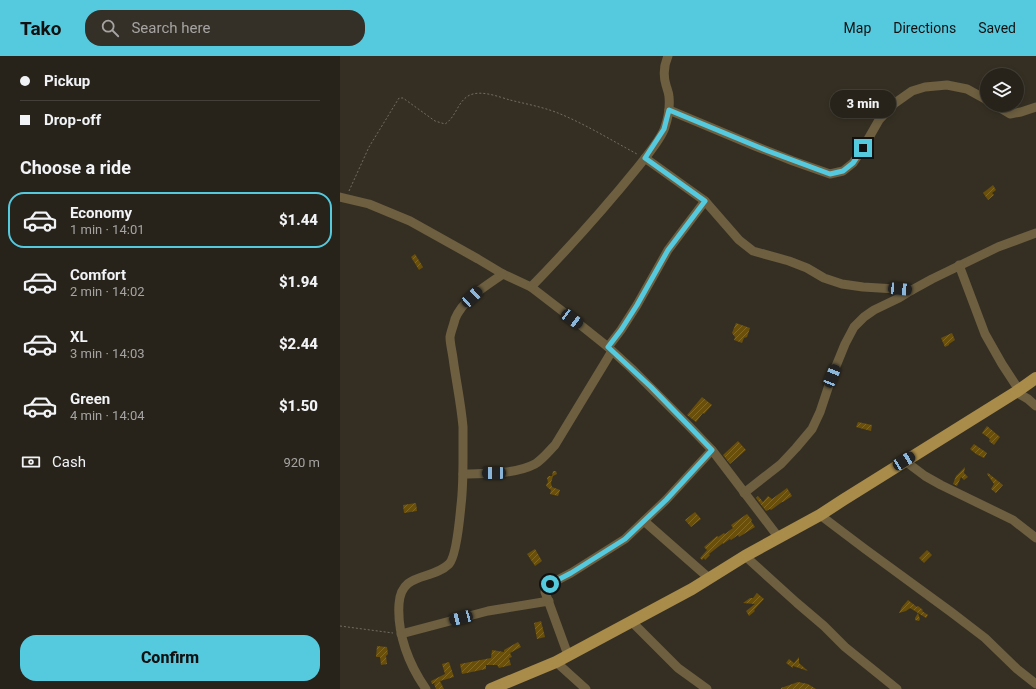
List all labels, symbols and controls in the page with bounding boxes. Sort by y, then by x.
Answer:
search box [85,10,365,46]
text: Tako [20,17,61,40]
icon: search [99,17,121,39]
text: Search here [131,19,210,37]
text: Map [844,20,871,36]
text: Directions [893,20,956,36]
text: Saved [978,20,1016,36]
map controls [980,68,1024,112]
button: layers [980,68,1024,112]
text: Pickup [44,72,90,90]
callout: 3 min [830,90,896,118]
text: 3 min [847,96,879,111]
text: Drop-off [44,111,101,129]
route end [854,139,872,157]
text: Choose a ride [20,157,131,178]
icon: car [22,202,58,238]
text: Economy [70,204,132,222]
text: $1.44 [279,211,318,229]
text: 1 min · 14:01 [70,222,145,237]
icon: car [22,264,58,300]
text: Comfort [70,266,126,284]
text: $1.94 [279,273,318,291]
car [888,282,912,296]
text: 2 min · 14:02 [70,284,145,299]
car [459,284,485,310]
car [559,307,585,331]
icon: car [22,326,58,362]
text: XL [70,328,88,346]
text: $2.44 [279,335,318,353]
text: 3 min · 14:03 [70,346,145,361]
car [822,363,842,389]
icon: car [22,388,58,424]
text: Green [70,390,110,408]
text: $1.50 [279,397,318,415]
text: 4 min · 14:04 [70,408,145,423]
car [891,450,917,472]
icon: cash [20,451,42,473]
text: Cash [52,453,86,471]
text: 920 m [283,455,320,470]
car [482,467,506,479]
route start [541,575,559,593]
car [448,609,474,627]
button: Confirm [20,635,320,681]

